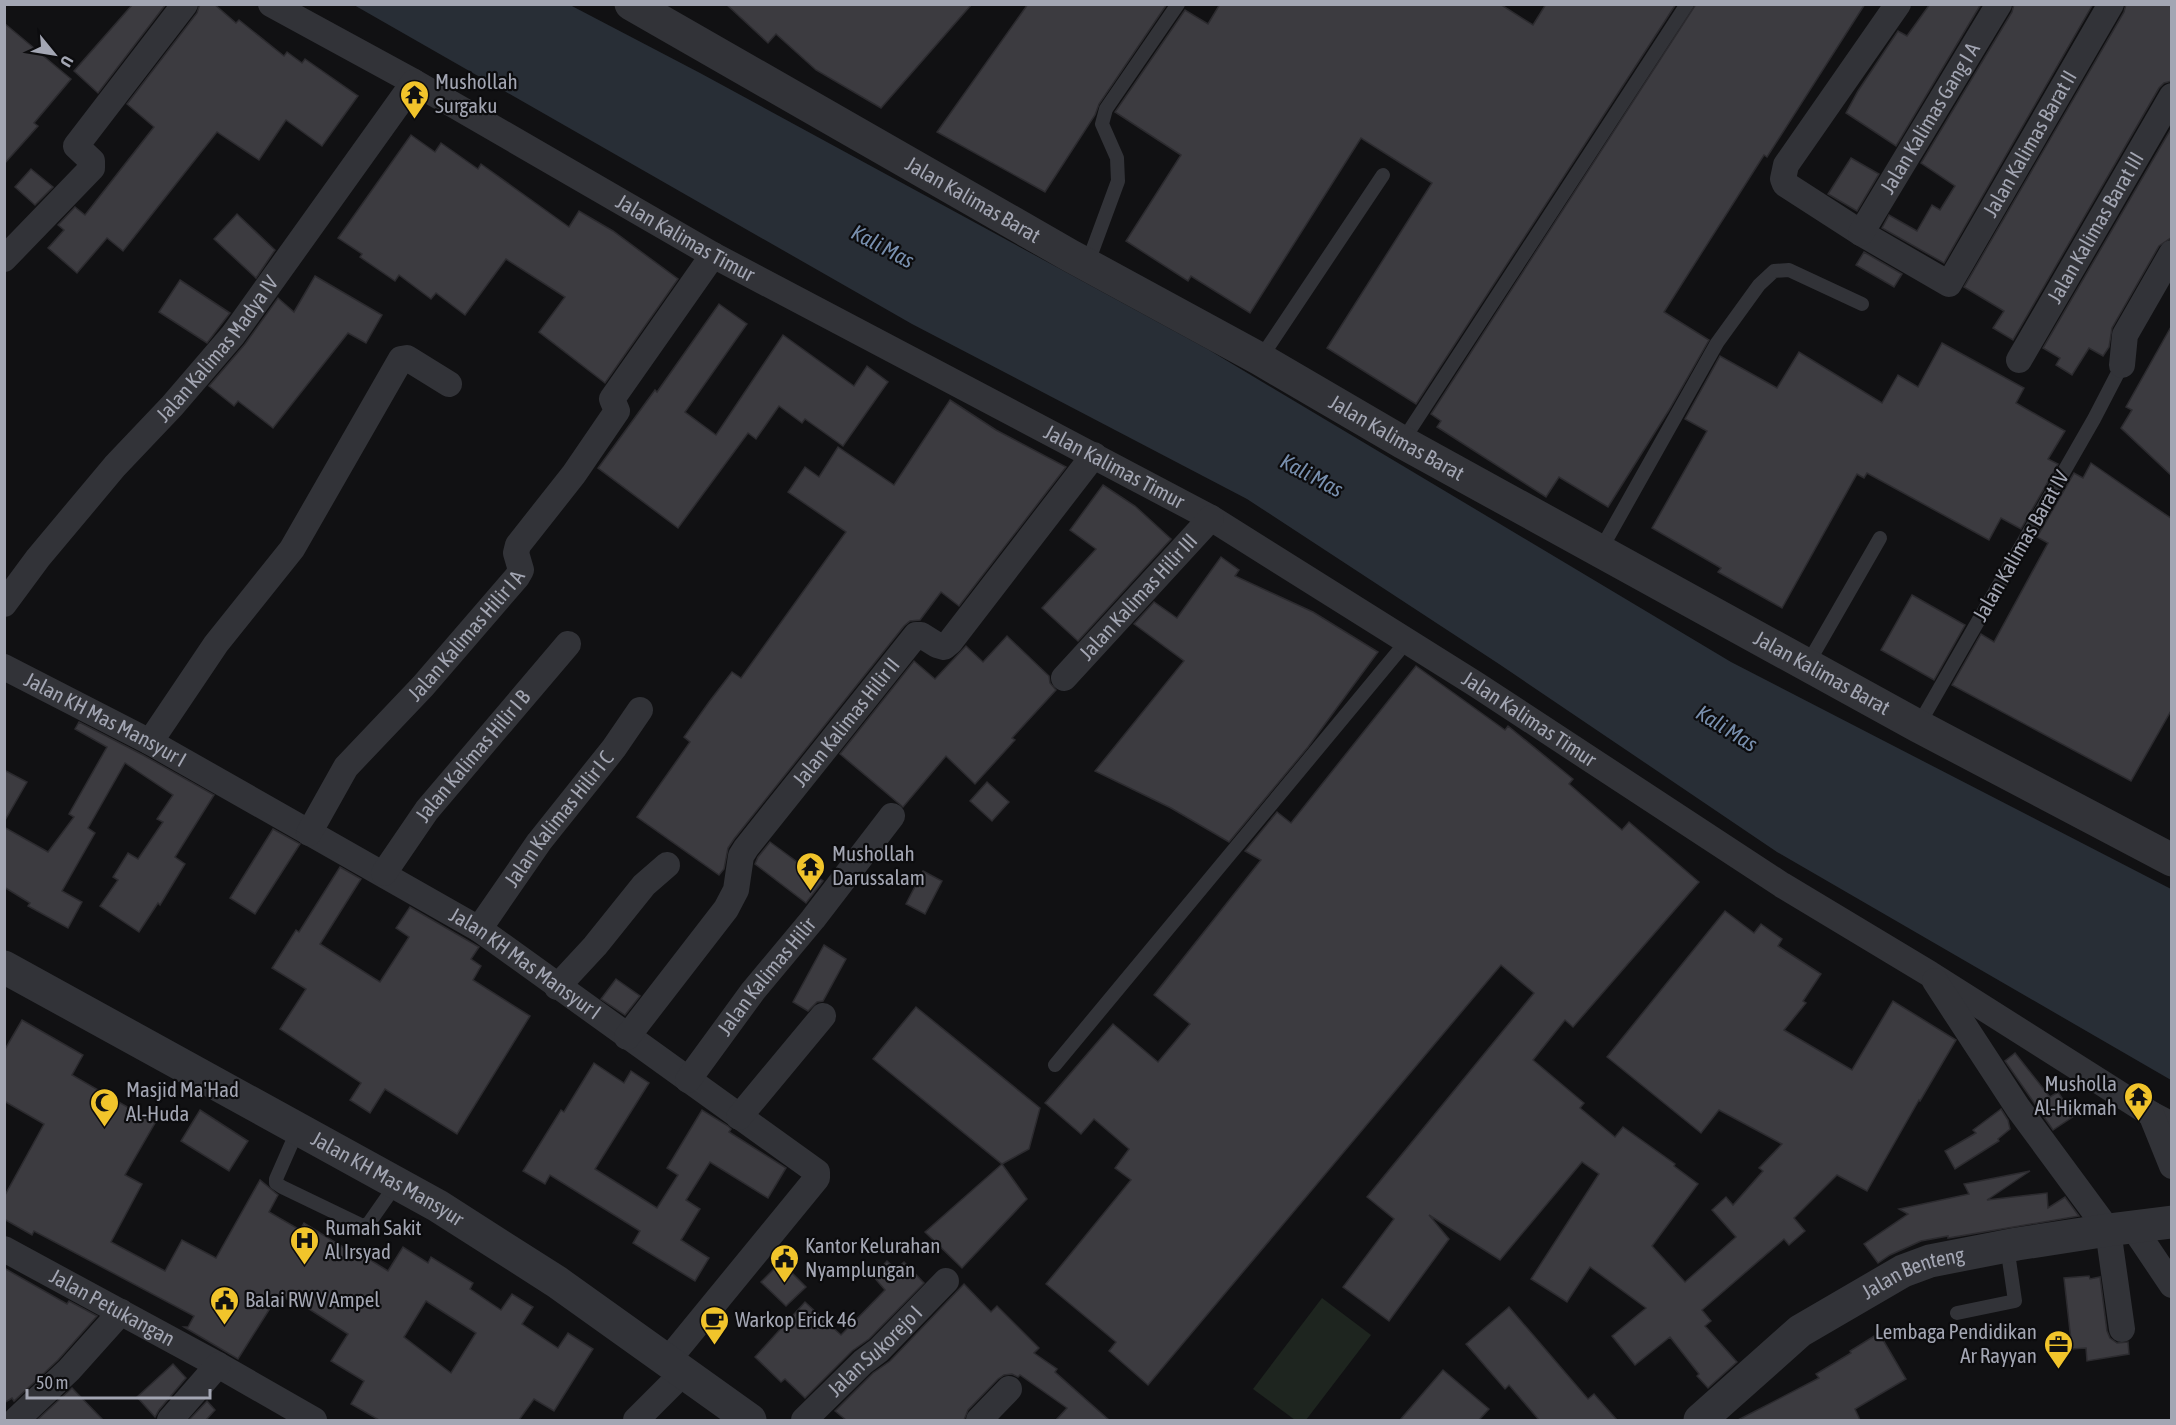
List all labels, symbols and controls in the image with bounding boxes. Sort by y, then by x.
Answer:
north arrow [24,24,84,84]
street label: Jalan Kalimas Gang I A [1875,37,1984,197]
text: U [57,53,77,70]
street label: Jalan Kalimas Barat II [1978,66,2081,221]
place label: Mushollah Surgaku [435,69,518,117]
temple icon: Mushollah Surgaku [398,78,430,120]
street label: Jalan Kalimas Barat III [2042,147,2148,307]
street label: Jalan Kalimas Barat [902,151,1045,247]
street label: Jalan Kalimas Timur [612,189,760,286]
water label: Kali Mas [847,219,919,273]
street label: Jalan Kalimas Madya IV [151,270,283,426]
street label: Jalan Kalimas Barat [1325,389,1469,485]
street label: Jalan Kalimas Timur [1040,419,1190,513]
water label: Kali Mas [1276,448,1348,502]
street label: Jalan Kalimas Barat IV [1967,465,2073,625]
street label: Jalan Kalimas Hilir III [1074,528,1202,664]
street label: Jalan Kalimas Hilir I A [403,565,530,705]
street label: Jalan Kalimas Barat [1750,625,1894,719]
street label: Jalan Kalimas Hilir II [787,653,904,791]
street label: Jalan Kalimas Timur [1458,666,1602,771]
street label: Jalan KH Mas Mansyur I [21,667,191,771]
street label: Jalan Kalimas Hilir I B [410,685,535,826]
water label: Kali Mas [1692,699,1763,757]
street label: Jalan Kalimas Hilir I C [499,745,618,891]
place label: Mushollah Darussalam [832,841,925,889]
temple icon: Mushollah Darussalam [795,850,827,892]
street label: Jalan KH Mas Mansyur I [446,902,606,1024]
street label: Jalan Kalimas Hilir [712,912,821,1040]
place label: Musholla Al-Hikmah [2035,1071,2117,1119]
place label: Masjid Ma'Had Al-Huda [126,1077,239,1125]
temple icon: Musholla Al-Hikmah [2122,1080,2154,1122]
mosque icon: Masjid Ma'Had Al-Huda [89,1086,121,1128]
street label: Jalan KH Mas Mansyur [307,1126,469,1231]
place label: Rumah Sakit Al Irsyad [325,1215,422,1263]
hospital icon: Rumah Sakit Al Irsyad [288,1224,320,1266]
place label: Kantor Kelurahan Nyamplungan [805,1233,940,1281]
public building icon: Kantor Kelurahan Nyamplungan [768,1242,800,1284]
street label: Jalan Benteng [1857,1242,1966,1304]
street label: Jalan Petukangan [46,1263,179,1350]
public building icon: Balai RW V Ampel [208,1284,240,1326]
place label: Balai RW V Ampel [245,1287,380,1311]
street label: Jalan Sukorejo I [822,1300,927,1401]
cafe icon: Warkop Erick 46 [698,1304,730,1346]
place label: Warkop Erick 46 [735,1307,857,1331]
place label: Lembaga Pendidikan Ar Rayyan [1875,1319,2037,1367]
office icon: Lembaga Pendidikan Ar Rayyan [2042,1328,2074,1370]
scale bar [27,1362,210,1400]
text: 50 m [36,1372,68,1393]

